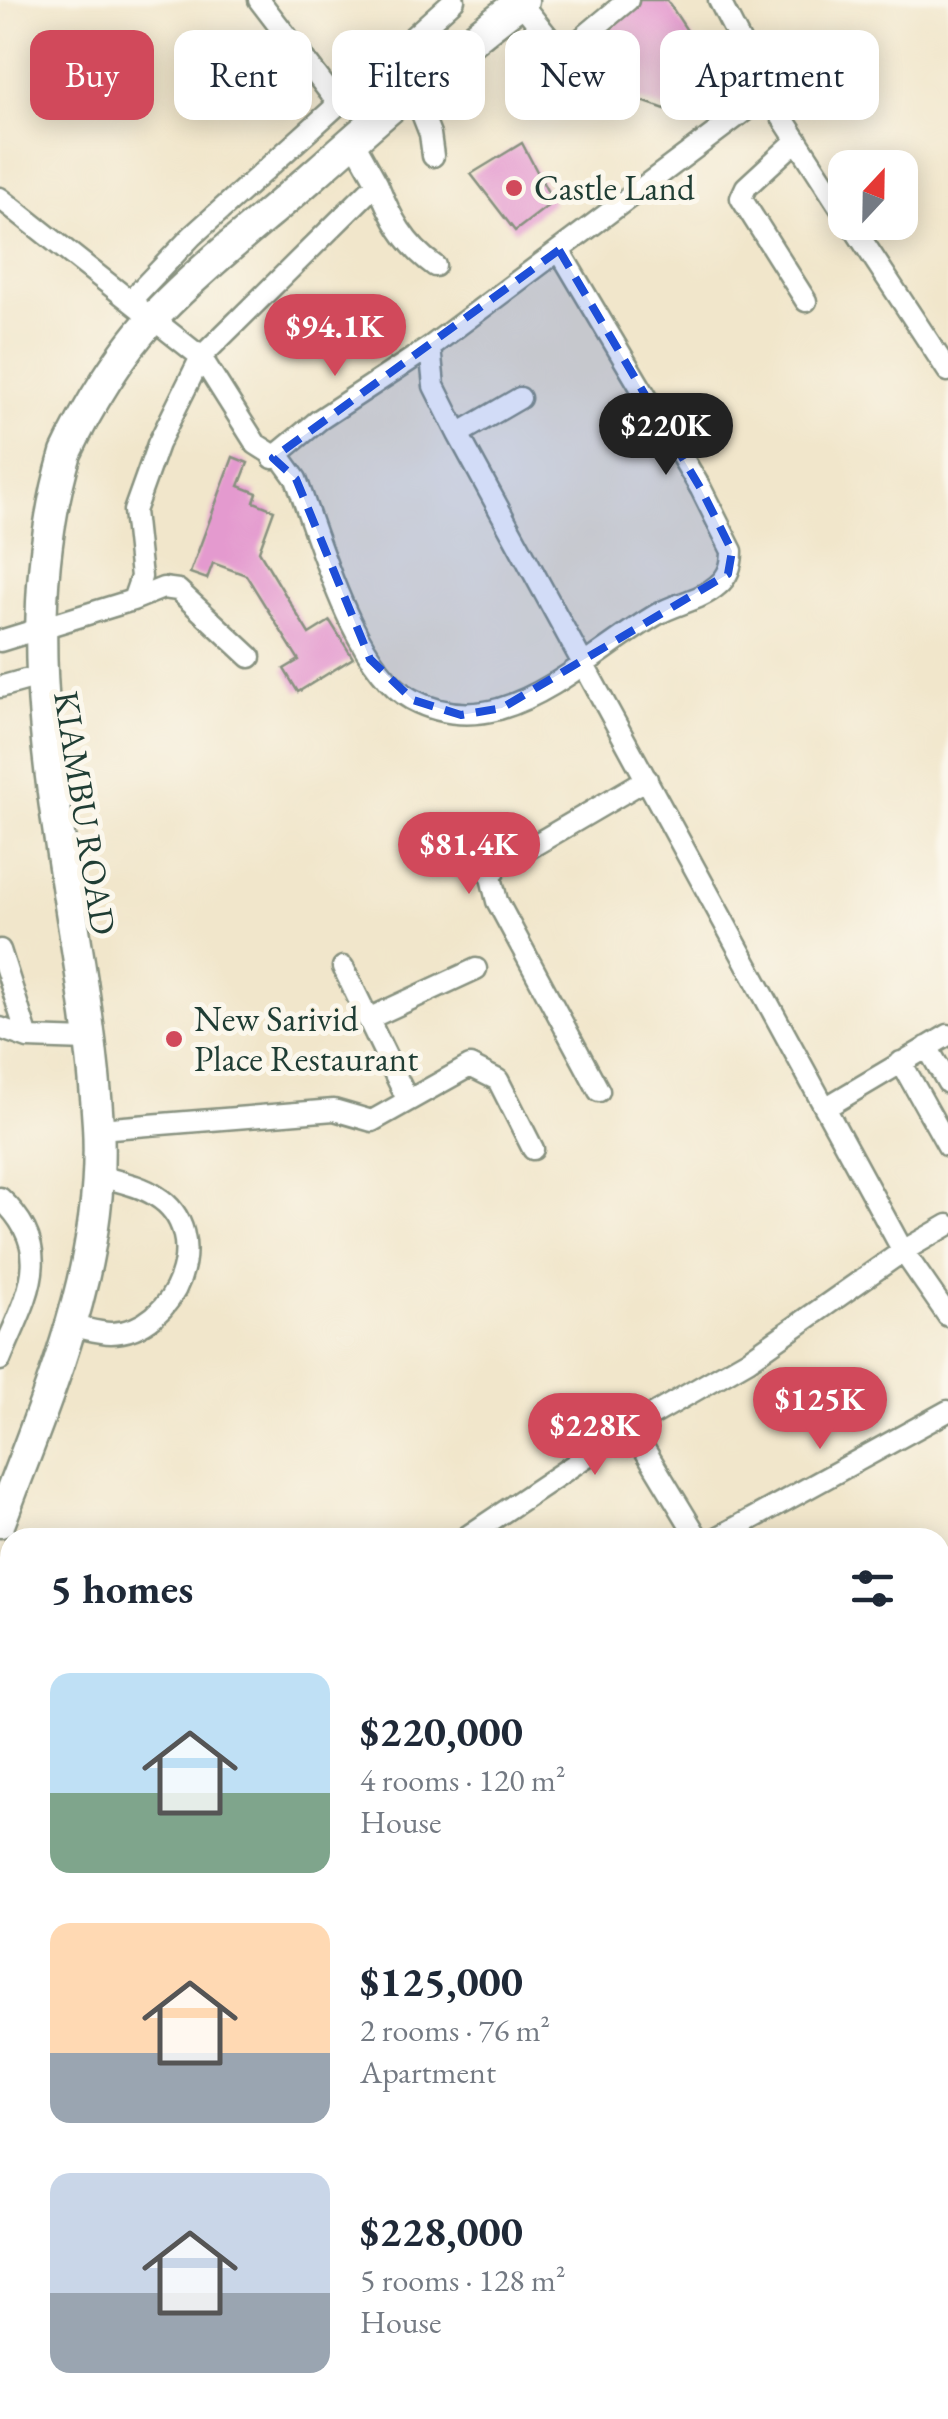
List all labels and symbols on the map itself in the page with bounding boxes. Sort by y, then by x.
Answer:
north arrow [828,150,918,240]
place label: Castle Land [534,165,695,210]
marker: Castle Land [503,177,525,199]
pin: $94.1K [254,294,416,379]
pin: $220K [596,393,736,478]
street label: KIAMBU ROAD [44,688,127,938]
pin: $81.4K [388,812,550,897]
place label: New Sarivid Place Restaurant [194,996,418,1081]
marker: New Sarivid Place Restaurant [163,1028,185,1050]
pin: $125K [750,1367,890,1452]
pin: $228K [525,1393,665,1478]

